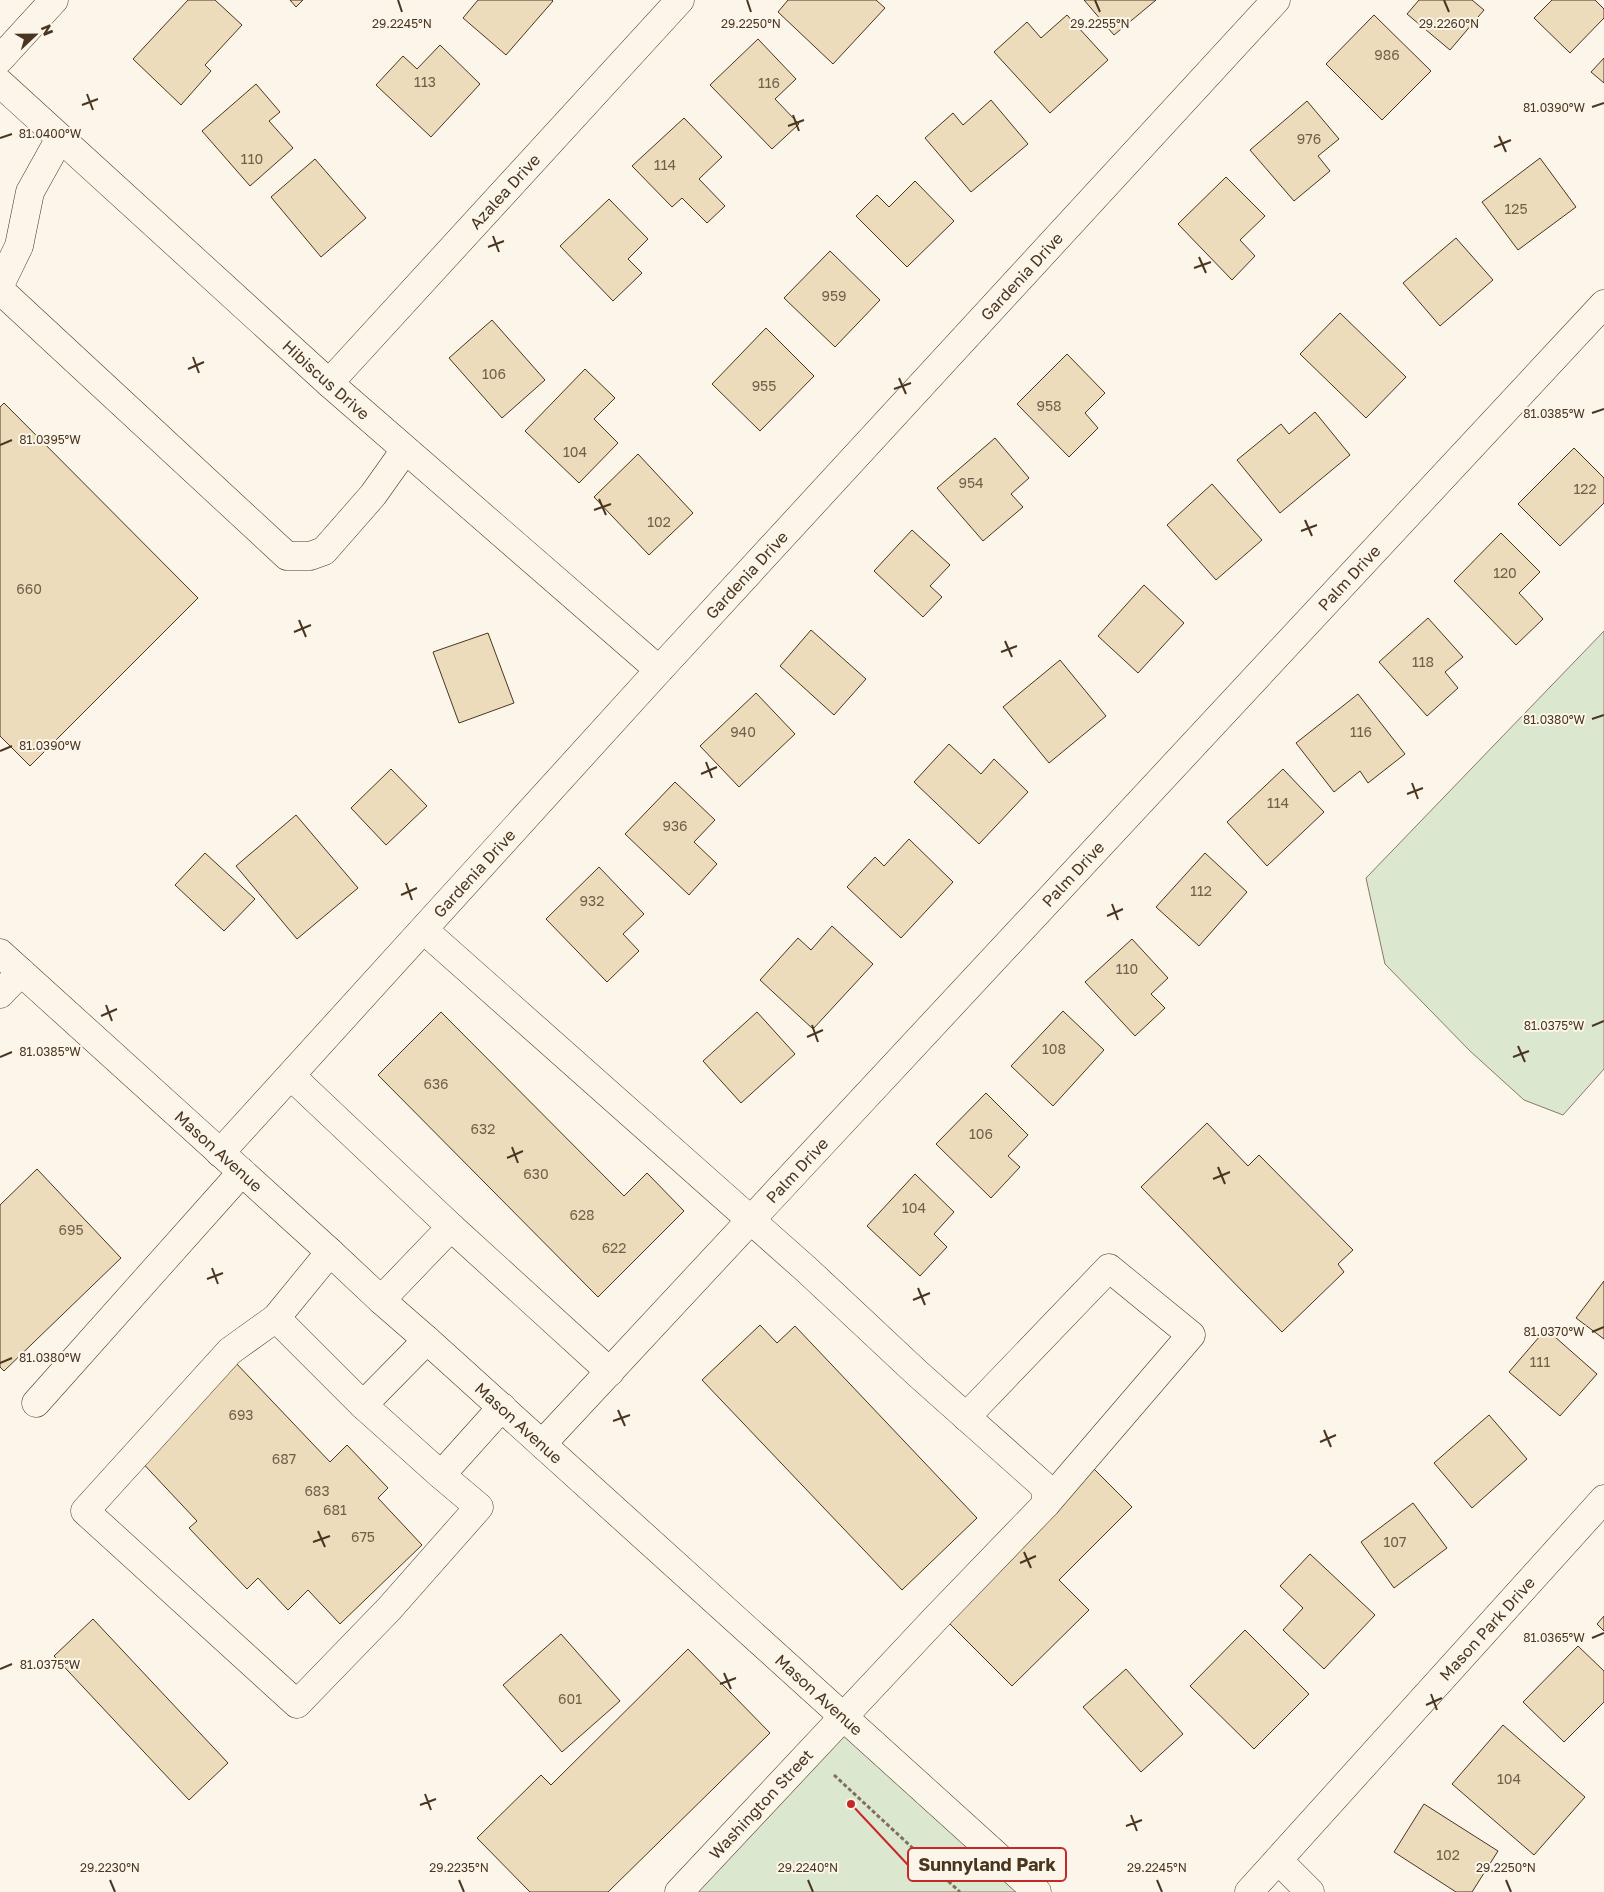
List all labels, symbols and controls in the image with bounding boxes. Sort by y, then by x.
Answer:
north arrow [10,10,60,60]
text: 29.2245°N [372,16,432,31]
text: 29.2250°N [721,16,781,31]
text: 29.2255°N [1070,16,1130,31]
text: 29.2260°N [1419,16,1479,31]
text: N [38,22,57,38]
house number: 986 [1374,46,1400,63]
house number: 113 [414,73,436,90]
house number: 116 [758,74,780,91]
text: 81.0390°W [1523,100,1586,115]
text: 81.0400°W [19,126,82,141]
house number: 976 [1297,130,1321,147]
house number: 110 [241,150,263,167]
street label: Azalea Drive [465,150,544,233]
house number: 114 [654,156,676,173]
house number: 125 [1504,200,1528,217]
street label: Gardenia Drive [976,228,1067,324]
house number: 959 [821,287,847,304]
street label: Hibiscus Drive [279,336,374,424]
house number: 106 [482,365,506,382]
house number: 955 [752,377,776,394]
house number: 958 [1036,397,1062,414]
text: 81.0385°W [1523,406,1585,421]
text: 81.0395°W [19,432,81,447]
house number: 104 [563,443,587,460]
house number: 954 [958,474,984,491]
house number: 122 [1573,480,1597,497]
house number: 102 [647,513,671,530]
street label: Gardenia Drive [701,527,792,623]
street label: Palm Drive [1314,541,1384,615]
house number: 120 [1493,564,1517,581]
house number: 660 [16,580,42,597]
house number: 118 [1412,653,1434,670]
text: 81.0380°W [1523,712,1586,727]
house number: 940 [730,723,756,740]
house number: 116 [1350,723,1372,740]
text: 81.0390°W [19,738,82,753]
house number: 114 [1267,794,1289,811]
house number: 936 [662,817,688,834]
street label: Gardenia Drive [429,825,519,922]
street label: Palm Drive [1038,837,1108,911]
house number: 112 [1190,882,1212,899]
house number: 932 [580,892,604,909]
house number: 110 [1116,960,1138,977]
text: 81.0375°W [1524,1018,1585,1033]
house number: 108 [1042,1040,1066,1057]
text: 81.0385°W [19,1044,81,1059]
house number: 636 [423,1075,449,1092]
street label: Mason Avenue [171,1106,267,1196]
house number: 632 [471,1120,495,1137]
house number: 106 [969,1125,993,1142]
street label: Palm Drive [762,1133,832,1207]
house number: 630 [523,1165,549,1182]
house number: 104 [902,1199,926,1216]
house number: 628 [569,1206,595,1223]
house number: 695 [58,1221,84,1238]
house number: 622 [602,1239,626,1256]
text: 81.0370°W [1523,1324,1585,1339]
text: 81.0380°W [19,1350,82,1365]
house number: 111 [1530,1353,1550,1370]
street label: Mason Avenue [471,1378,567,1468]
house number: 693 [228,1406,254,1423]
house number: 687 [272,1450,296,1467]
house number: 683 [304,1482,330,1499]
house number: 681 [323,1501,347,1518]
house number: 675 [351,1528,375,1545]
house number: 107 [1384,1533,1406,1550]
street label: Mason Park Drive [1435,1572,1539,1685]
text: 81.0365°W [1523,1630,1585,1645]
street label: Mason Avenue [771,1650,867,1739]
text: 81.0375°W [20,1657,81,1672]
house number: 601 [558,1690,582,1707]
street label: Washington Street [705,1745,817,1863]
house number: 104 [1497,1770,1521,1787]
house number: 102 [1436,1846,1460,1863]
callout: Sunnyland Park [908,1848,1066,1881]
text: Sunnyland Park [918,1853,1056,1875]
text: 29.2230°N [80,1860,140,1875]
text: 29.2235°N [429,1860,489,1875]
text: 29.2240°N [778,1860,838,1875]
text: 29.2245°N [1127,1860,1187,1875]
text: 29.2250°N [1476,1860,1536,1875]

